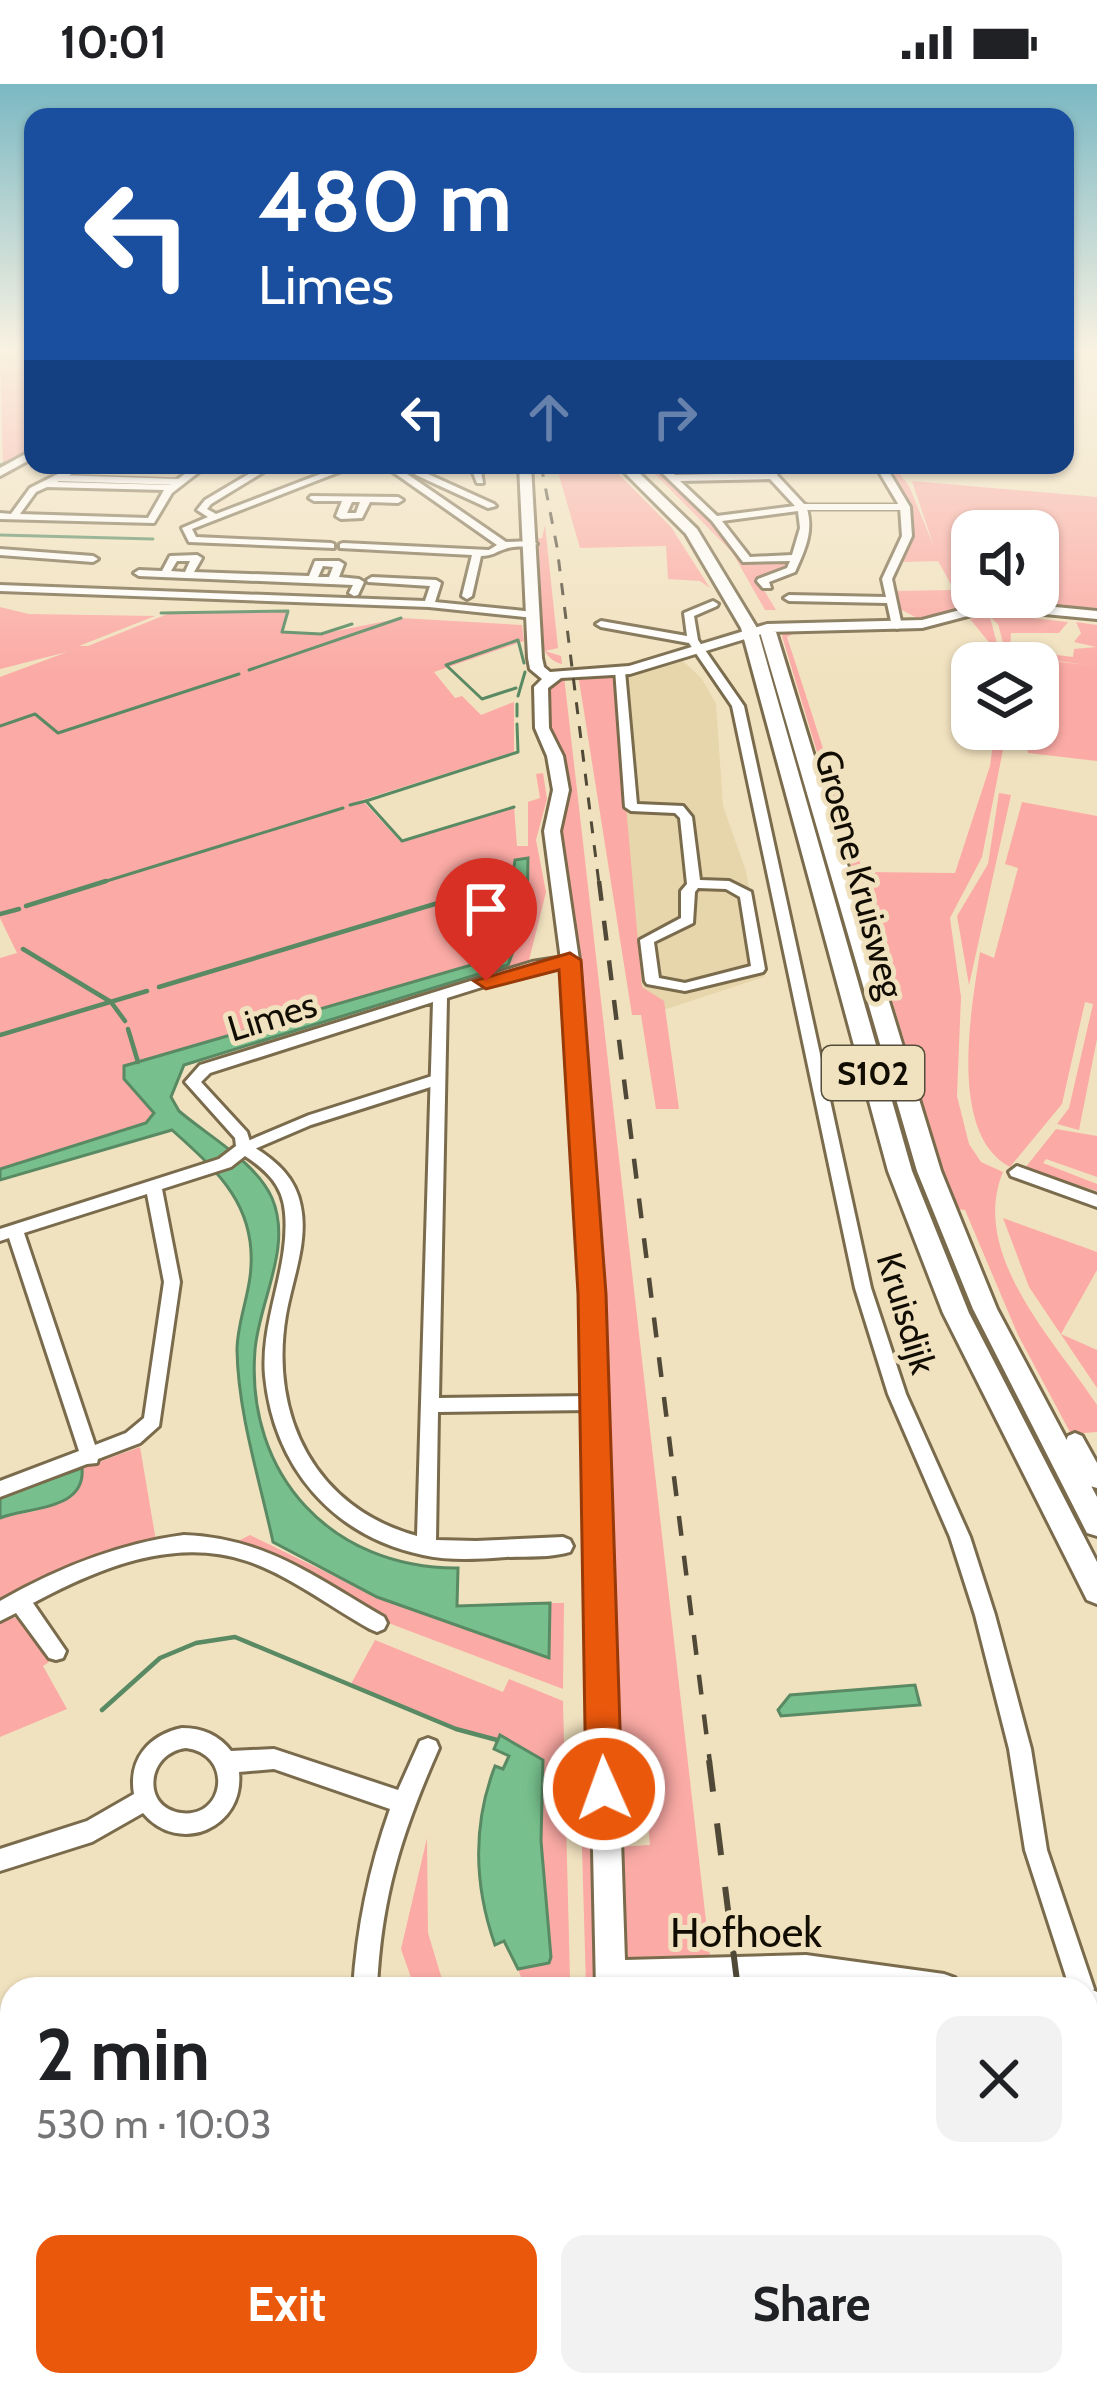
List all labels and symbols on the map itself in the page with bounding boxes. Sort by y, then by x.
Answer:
street label: Groene Kruisweg [806,745,915,1004]
pin [435,858,537,981]
street label: Limes [222,982,322,1050]
road number: S102 [822,1046,924,1100]
street label: Kruisdijk [868,1247,946,1380]
position arrow [541,1726,667,1852]
street label: Hofhoek [670,1906,822,1958]

